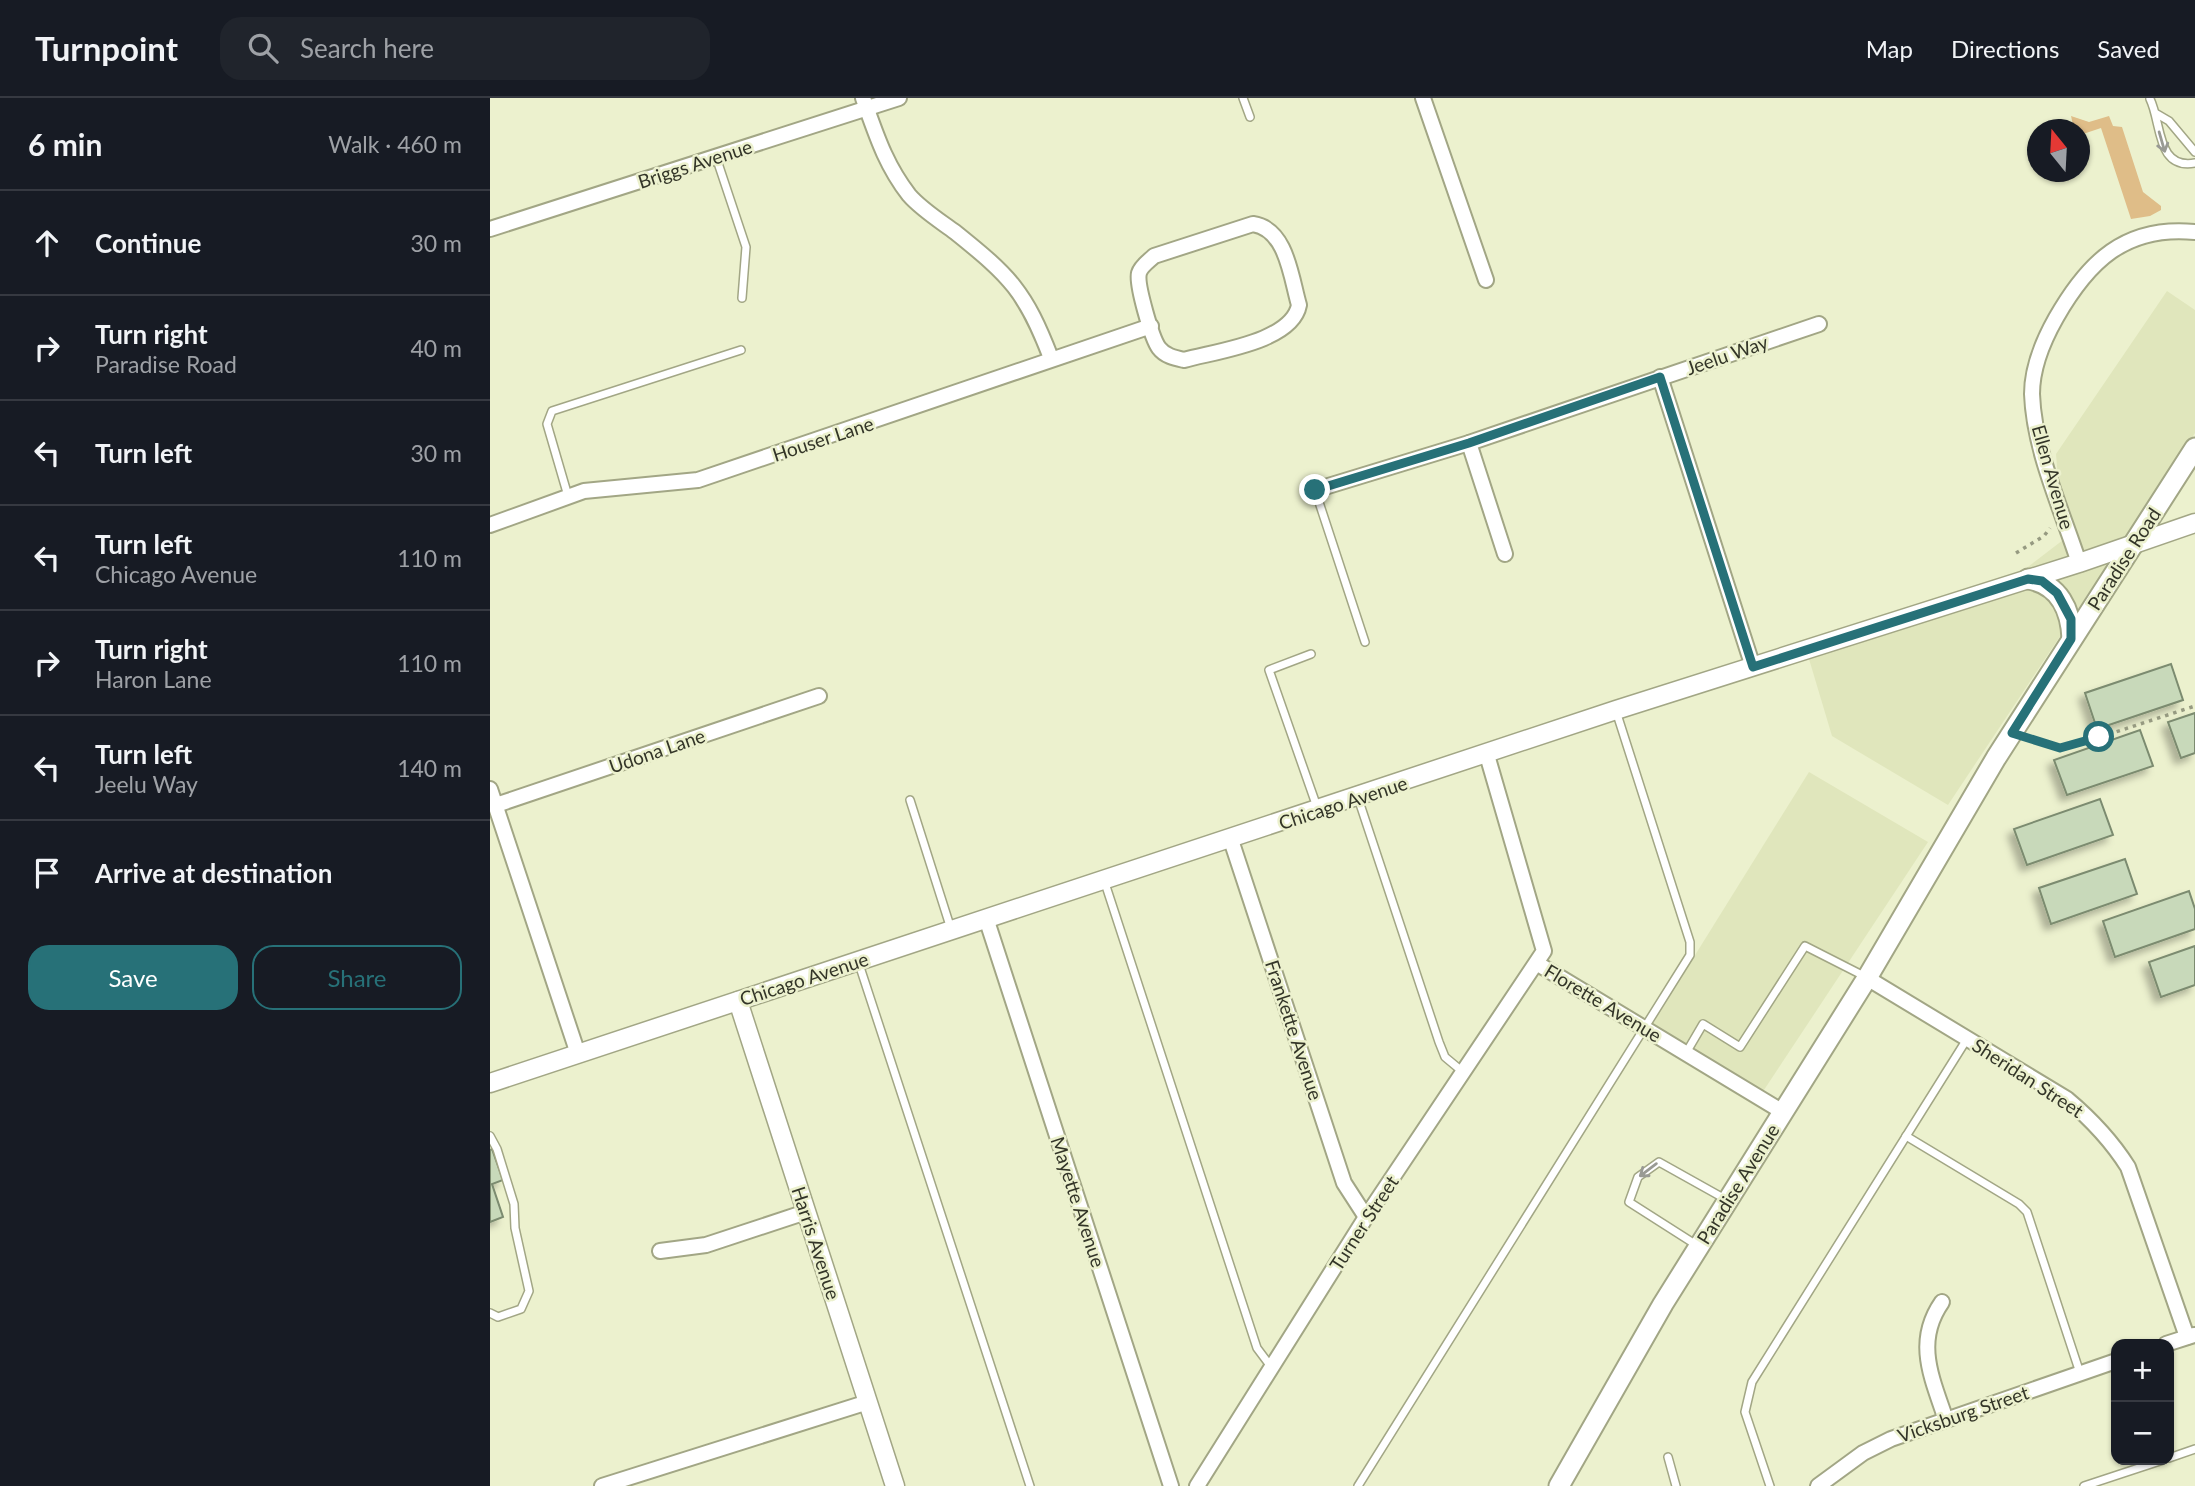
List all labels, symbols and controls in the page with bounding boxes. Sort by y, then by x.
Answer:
search box [220,17,710,80]
text: Turnpoint [35,28,178,68]
icon: search [244,29,282,67]
text: Search here [300,32,434,64]
text: Map [1866,34,1913,63]
text: Directions [1951,34,2059,63]
text: Saved [2097,34,2160,63]
north arrow [2027,119,2090,182]
text: 6 min [28,126,102,162]
text: Walk · 460 m [328,130,462,158]
one-way arrow [2157,130,2170,152]
street label: Briggs Avenue [635,134,755,193]
icon: ahead [28,224,66,262]
text: Continue [95,227,201,259]
text: 30 m [411,229,462,257]
text: Turn right [95,318,208,350]
icon: right [28,329,66,367]
street label: Jeelu Way [1683,330,1771,379]
text: 40 m [411,334,462,362]
text: Paradise Road [95,350,237,378]
street label: Houser Lane [769,411,876,466]
street label: Ellen Avenue [2028,422,2079,532]
icon: left [28,434,66,472]
text: Turn left [95,437,192,469]
text: 30 m [411,439,462,467]
route end [1299,474,1330,505]
street label: Paradise Road [2082,503,2165,614]
text: Turn left [95,528,192,560]
icon: left [28,539,66,577]
text: 110 m [397,544,462,572]
text: Chicago Avenue [95,560,257,588]
text: Turn right [95,633,208,665]
icon: right [28,644,66,682]
text: 110 m [397,649,462,677]
text: Haron Lane [95,665,212,693]
route start [2083,721,2114,752]
street label: Udona Lane [606,723,708,778]
text: Turn left [95,738,192,770]
icon: left [28,749,66,787]
text: 140 m [397,754,462,782]
text: Jeelu Way [95,770,198,798]
street label: Chicago Avenue [1276,771,1410,834]
icon: arrive [28,854,66,892]
text: Arrive at destination [95,857,332,889]
button: Save [28,945,238,1010]
button: Share [252,945,462,1010]
street label: Chicago Avenue [737,947,871,1010]
street label: Frankette Avenue [1261,957,1328,1103]
street label: Florette Avenue [1541,959,1666,1047]
street label: Sheridan Street [1968,1033,2088,1122]
street label: Paradise Avenue [1691,1119,1784,1248]
street label: Mayette Avenue [1047,1134,1110,1270]
one-way arrow [1639,1163,1658,1178]
street label: Turner Street [1324,1171,1403,1275]
street label: Harris Avenue [787,1183,846,1302]
map controls [2111,1339,2174,1465]
button: + [2111,1339,2174,1402]
street label: Vicksburg Street [1894,1380,2032,1447]
button: − [2111,1402,2174,1465]

